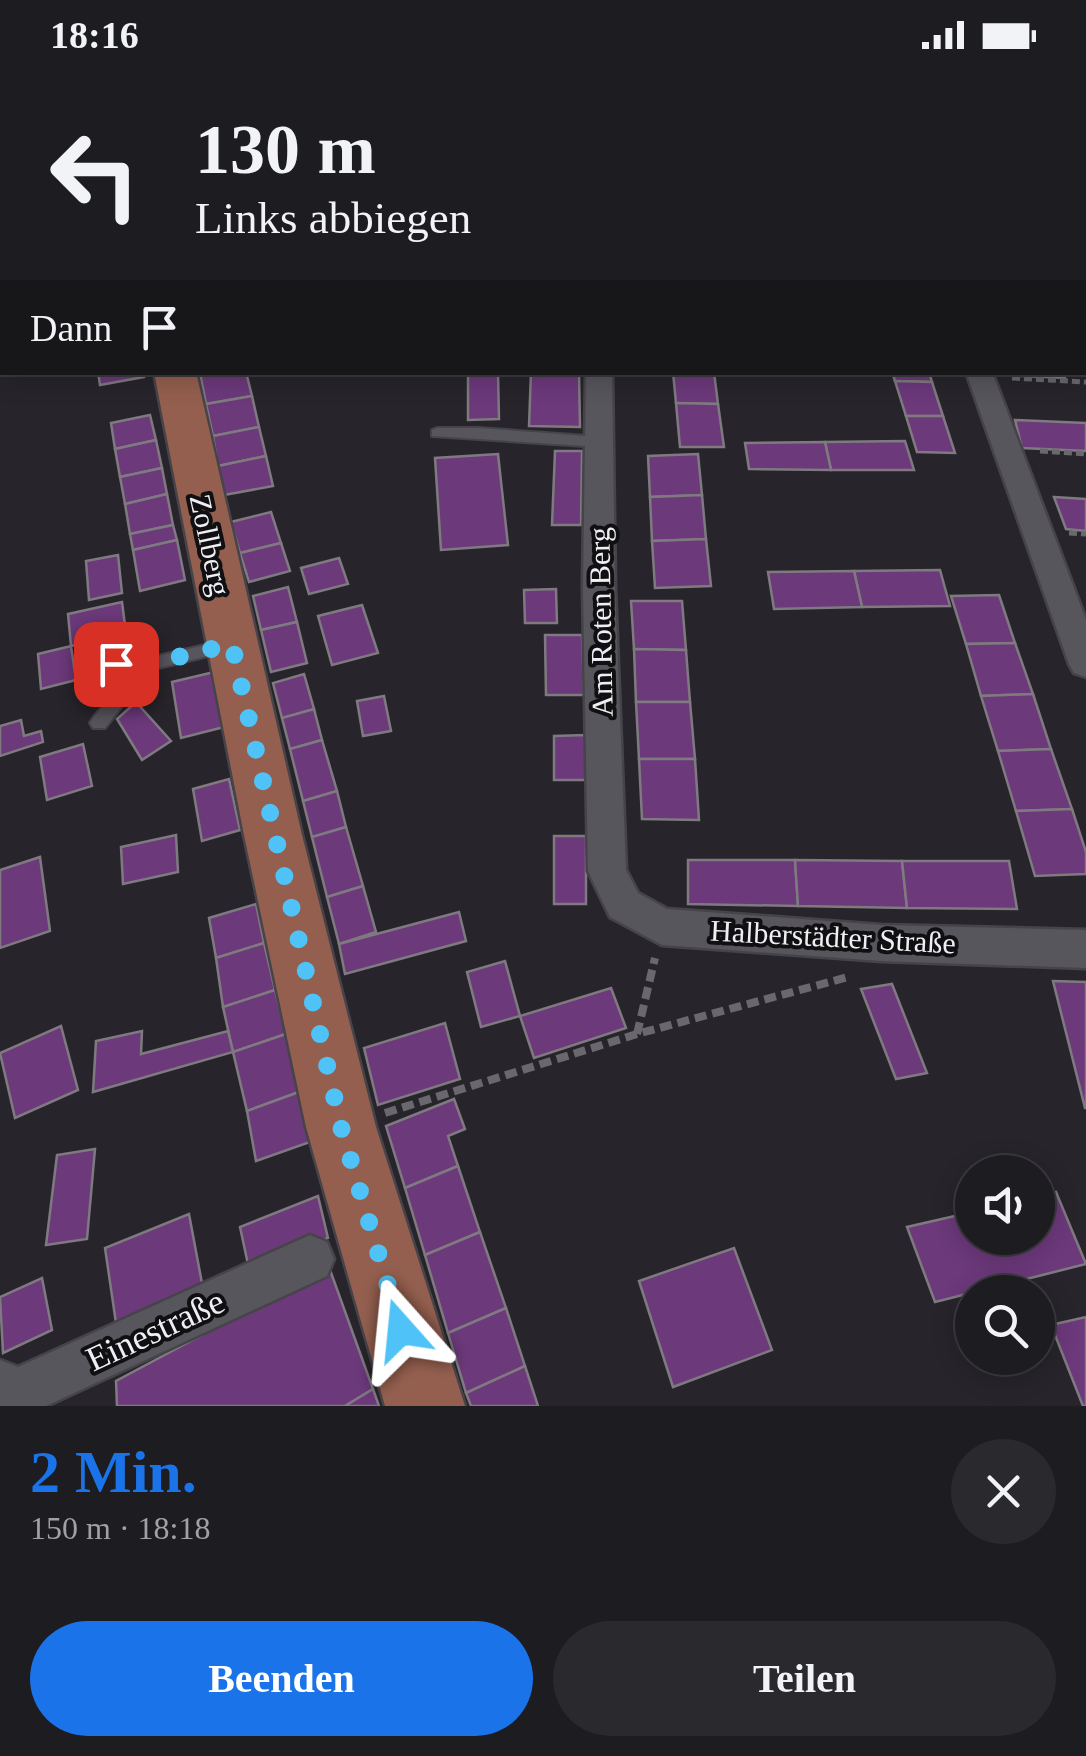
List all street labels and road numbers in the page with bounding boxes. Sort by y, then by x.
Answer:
street label: Zollberg [184,491,237,599]
street label: Am Roten Berg [582,527,619,717]
street label: Halberstädter Straße [709,914,957,959]
street label: Einestraße [80,1282,230,1379]

